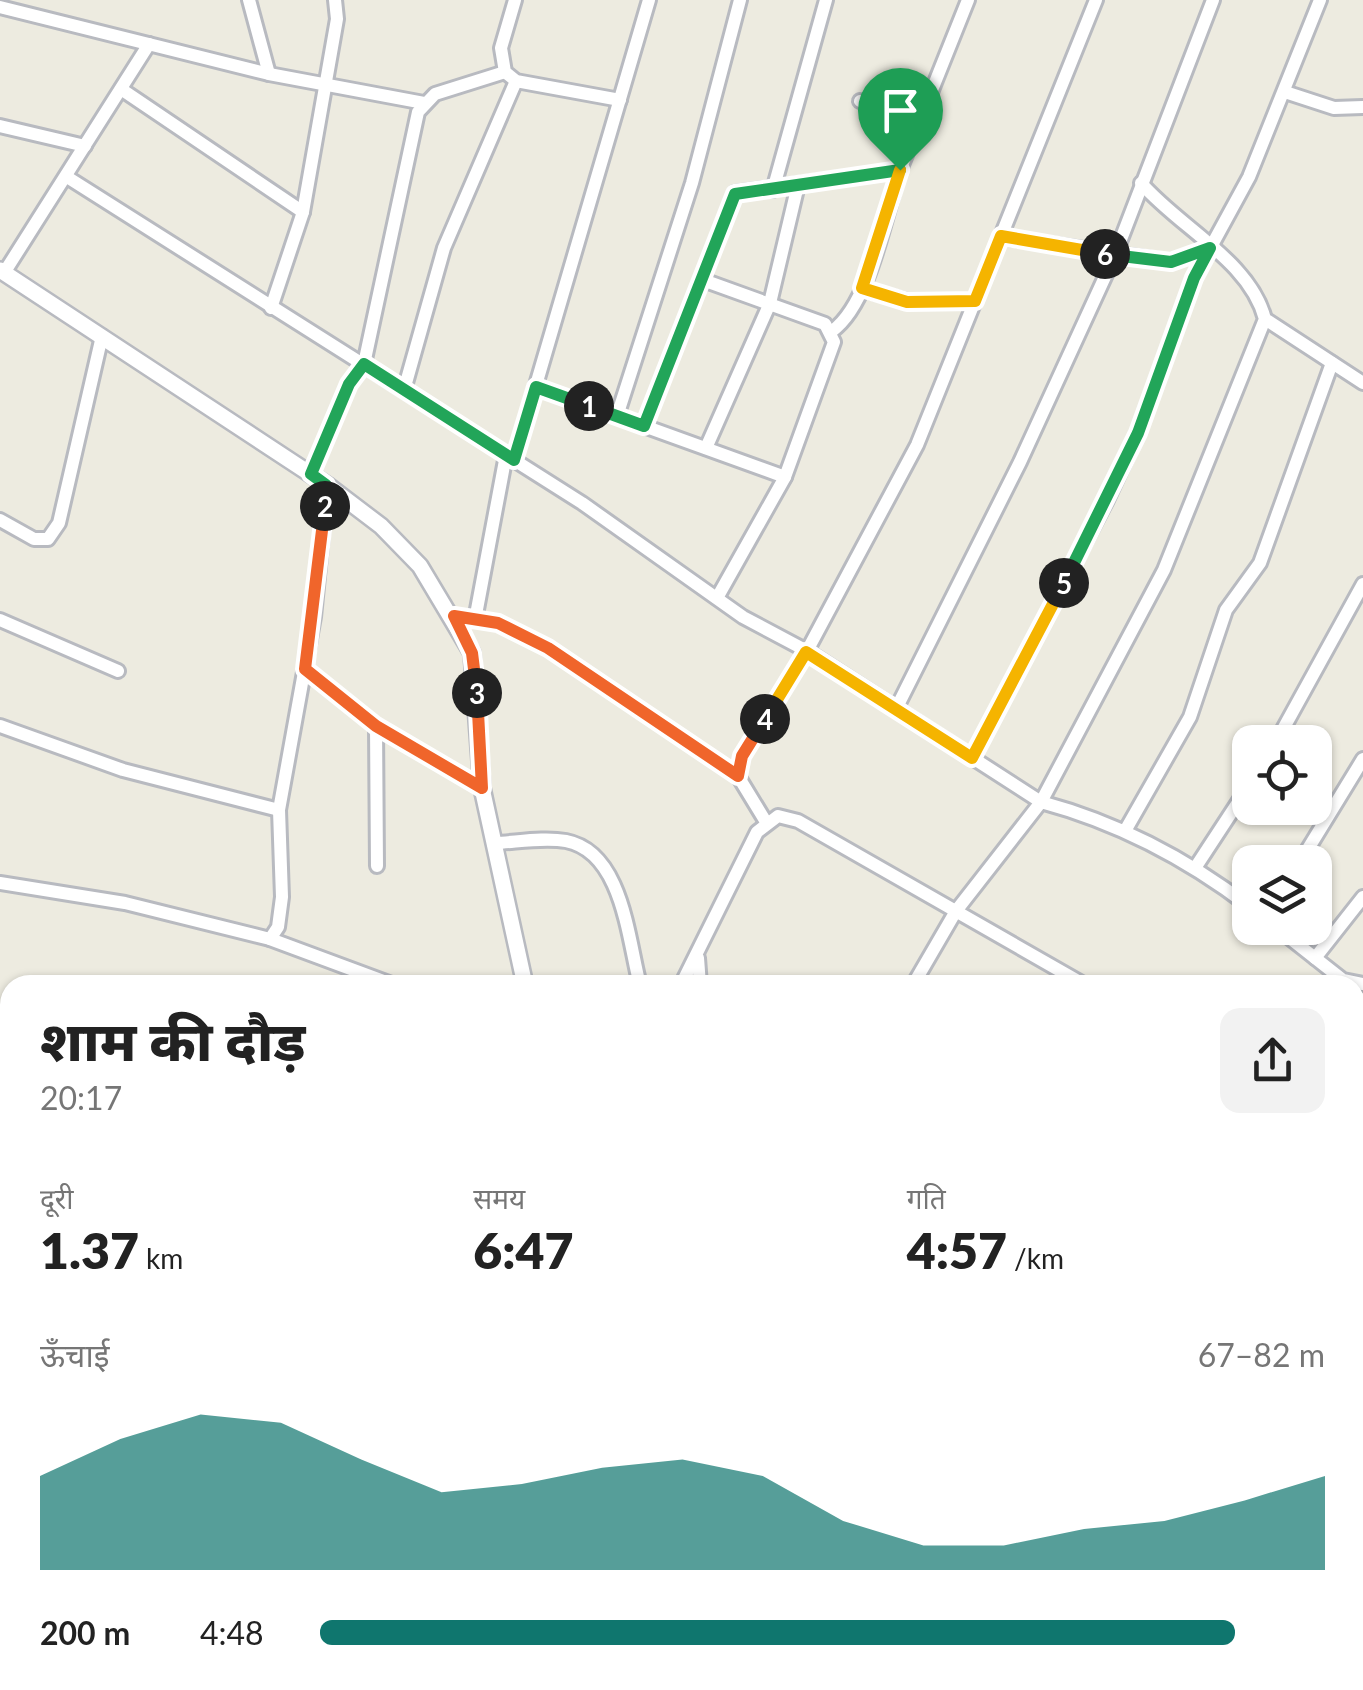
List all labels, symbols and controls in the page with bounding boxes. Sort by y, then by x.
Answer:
pin [858,68,943,171]
icon: arrive [873,83,928,138]
pin: 6 [1080,229,1130,279]
text: 6 [1097,237,1113,271]
pin: 1 [564,381,614,431]
text: 1 [581,389,597,423]
pin: 2 [300,481,350,531]
text: 2 [317,489,333,523]
pin: 5 [1039,558,1089,608]
text: 5 [1056,566,1072,600]
pin: 3 [452,668,502,718]
text: 3 [469,676,485,710]
pin: 4 [740,694,790,744]
text: 4 [757,702,773,736]
map controls [1232,725,1332,945]
button: locate [1232,725,1332,825]
button: layers [1232,845,1332,945]
text: शाम की दौड़ [40,1007,305,1073]
button: share [1220,1008,1325,1113]
text: 20:17 [40,1078,122,1117]
text: दूरी [40,1181,74,1215]
text: समय [473,1181,525,1215]
text: गति [907,1181,946,1215]
text: 1.37 [40,1220,139,1280]
text: 6:47 [473,1220,574,1280]
text: 4:57 [907,1220,1007,1280]
text: km [139,1241,183,1275]
text: /km [1007,1241,1064,1275]
text: ऊँचाई [40,1335,109,1374]
text: 67–82 m [1198,1335,1325,1374]
text: 200 m [40,1613,130,1652]
text: 4:48 [200,1613,264,1652]

